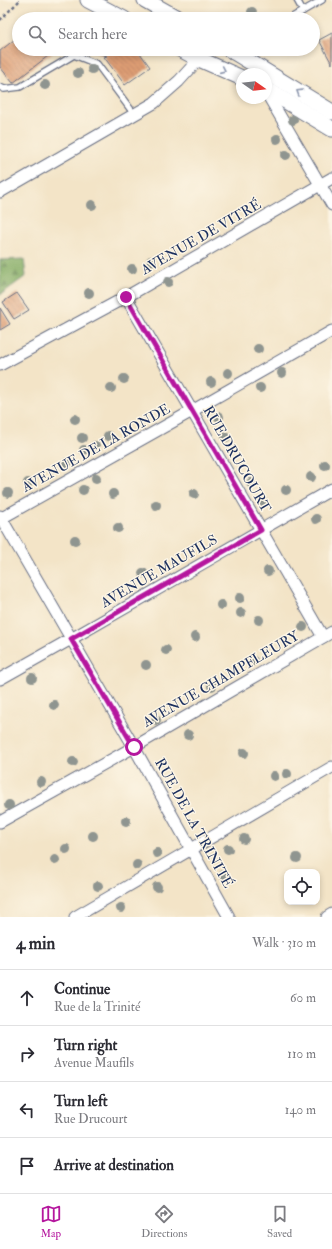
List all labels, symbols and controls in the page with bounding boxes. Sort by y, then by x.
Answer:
search box [12,12,320,56]
icon: search [26,23,48,45]
text: Search here [58,25,127,44]
one-way arrow [219,65,227,73]
north arrow [236,68,272,104]
one-way arrow [296,89,303,96]
street label: AVENUE DE VITRÉ [137,196,264,279]
route end [117,288,135,306]
street label: AVENUE DE LA RONDE [18,400,173,496]
street label: RUE DRUCOURT [200,403,275,516]
street label: AVENUE MAUFILS [97,531,220,612]
street label: AVENUE CHAMPFLEURY [139,627,302,731]
route start [125,738,143,756]
street label: RUE DE LA TRINITÉ [151,755,237,891]
map controls [284,869,320,905]
button: locate [284,869,320,905]
text: 4 min [16,933,55,954]
text: Walk · 310 m [252,935,316,951]
text: Continue [54,980,110,999]
icon: ahead [16,987,38,1009]
text: 60 m [290,990,316,1006]
text: Rue de la Trinité [54,999,140,1015]
text: Turn right [54,1036,117,1055]
icon: right [16,1043,38,1065]
text: 110 m [287,1046,316,1062]
text: Avenue Maufils [54,1055,134,1071]
text: Turn left [54,1092,108,1111]
icon: left [16,1099,38,1121]
text: 140 m [285,1102,316,1118]
text: Rue Drucourt [54,1111,127,1127]
icon: arrive [16,1155,38,1177]
text: Arrive at destination [54,1156,174,1175]
tab: Map [40,1203,62,1240]
tab: Directions [141,1203,188,1240]
tab: Saved [267,1203,292,1240]

